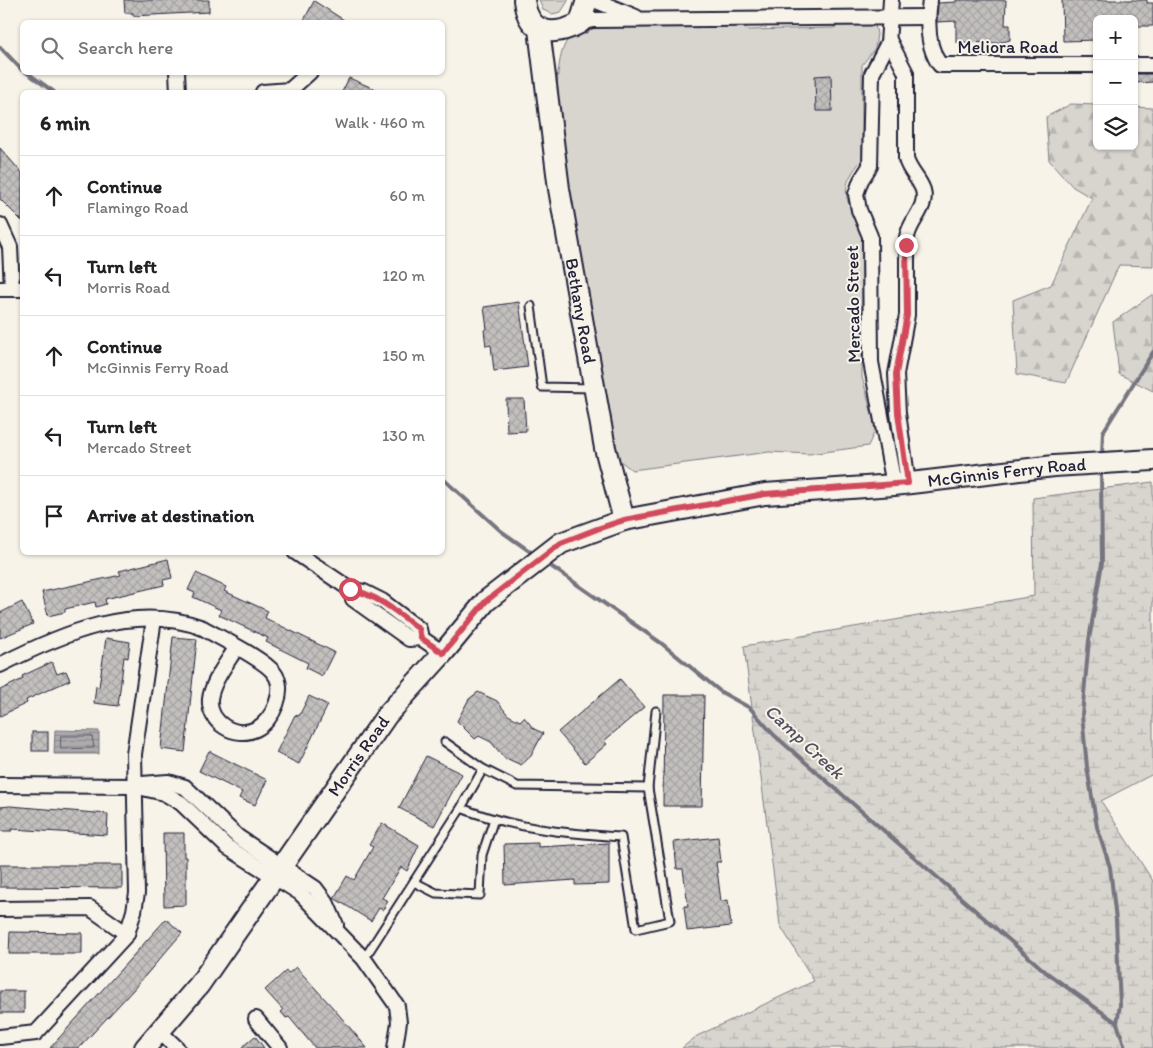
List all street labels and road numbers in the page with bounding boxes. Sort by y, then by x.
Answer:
street label: Meliora Road [958,36,1059,58]
street label: Mercado Street [841,245,865,363]
street label: Bethany Road [560,256,601,366]
street label: McGinnis Ferry Road [926,453,1087,492]
street label: Morris Road [323,711,394,801]

